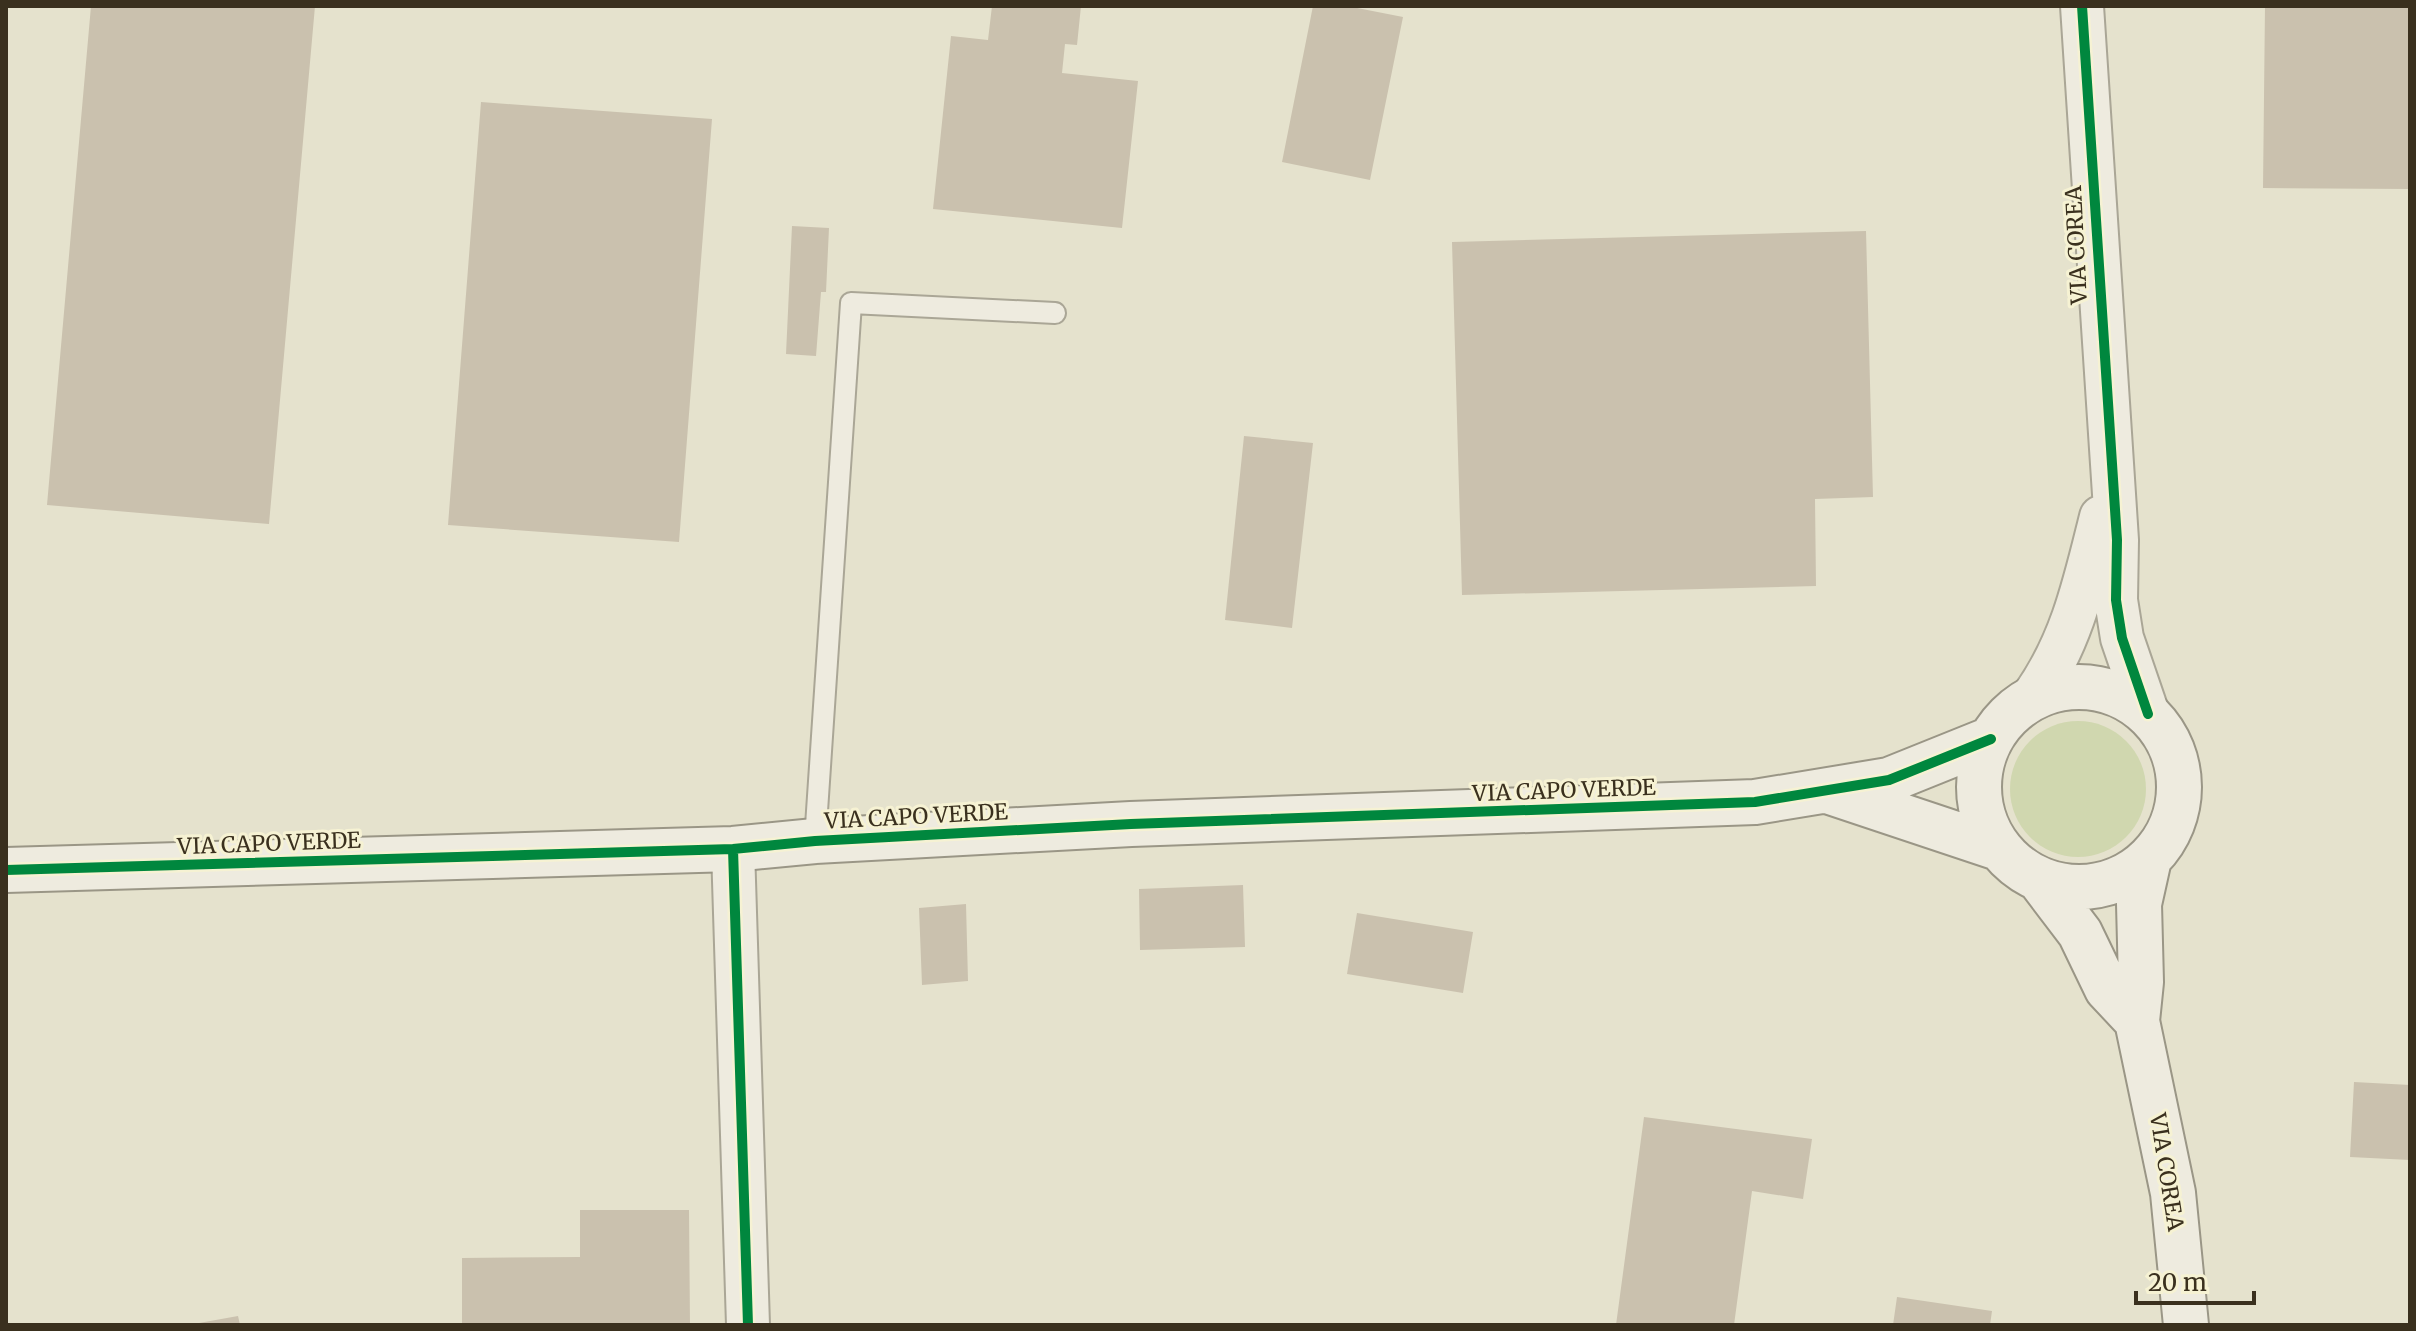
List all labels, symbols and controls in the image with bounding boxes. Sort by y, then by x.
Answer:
street label: VIA COREA [2059,184,2093,306]
street label: VIA CAPO VERDE [1471,773,1656,807]
street label: VIA CAPO VERDE [823,797,1008,835]
street label: VIA CAPO VERDE [176,826,361,860]
street label: VIA COREA [2144,1110,2190,1233]
scale bar [2136,1255,2254,1305]
text: 20 m [2148,1267,2207,1298]

